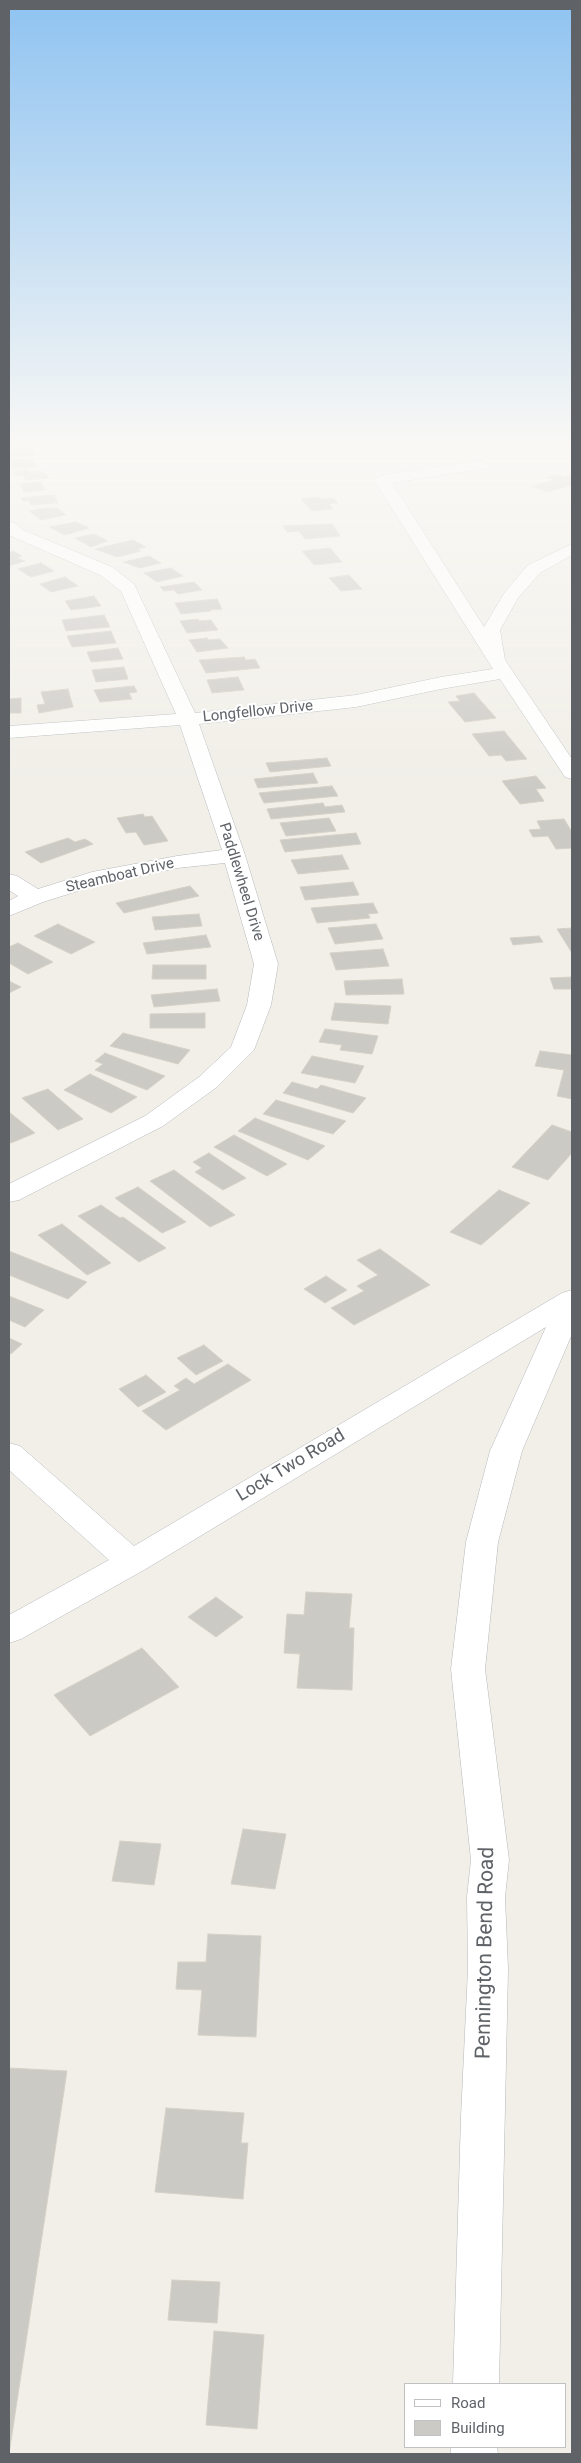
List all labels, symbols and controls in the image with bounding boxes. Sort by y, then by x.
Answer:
street label: Longfellow Drive [202,697,314,727]
street label: Paddlewheel Drive [214,821,268,943]
street label: Steamboat Drive [64,855,176,897]
street label: Lock Two Road [233,1425,349,1507]
street label: Pennington Bend Road [472,1847,500,2059]
legend [404,2383,566,2448]
text: Road [451,2394,485,2412]
text: Building [451,2419,505,2437]

